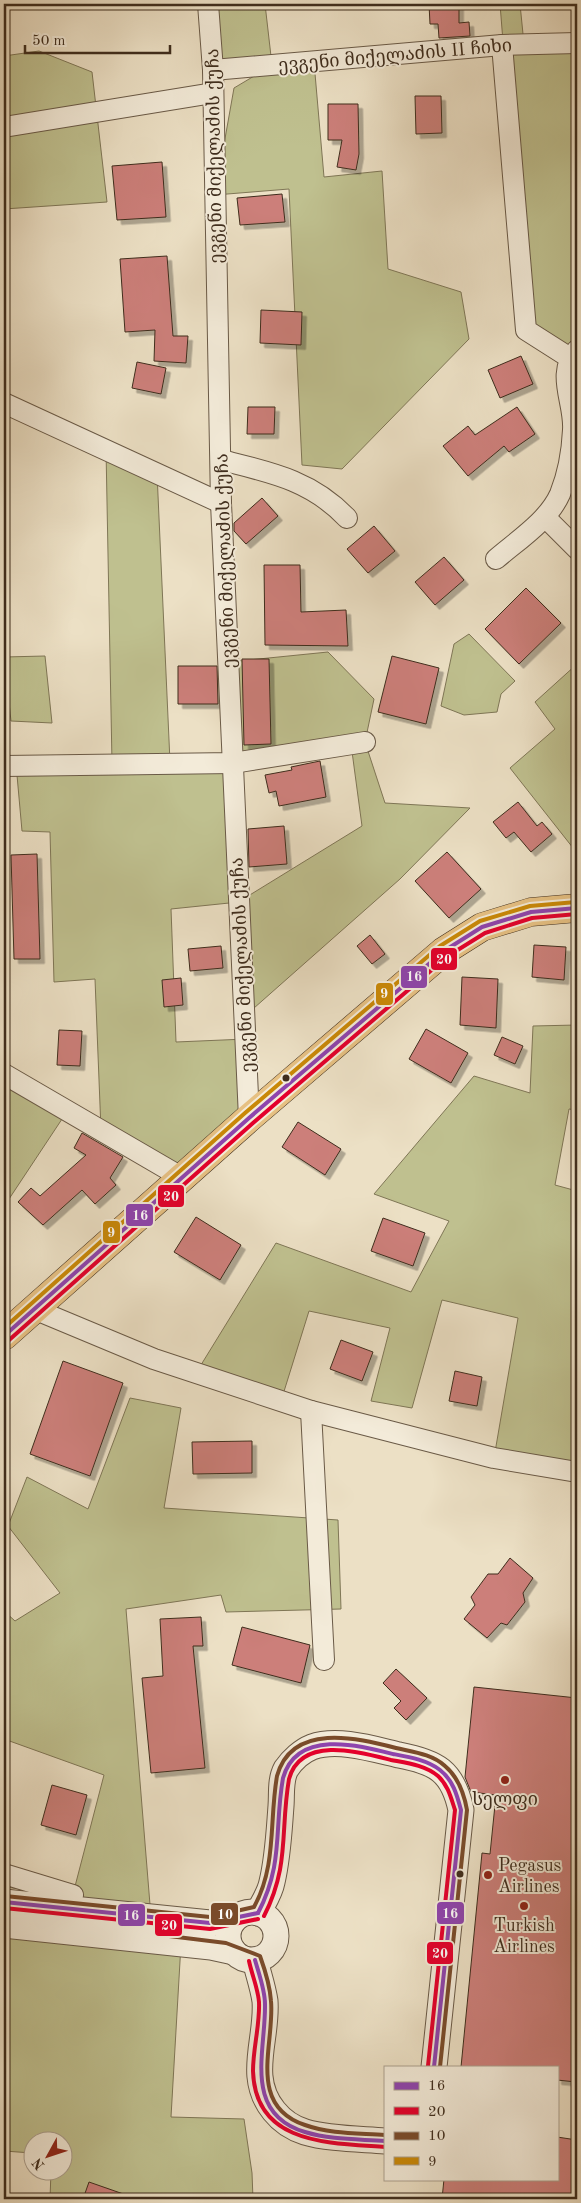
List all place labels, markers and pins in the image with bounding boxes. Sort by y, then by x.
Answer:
unlabelled marker [281,1073,291,1083]
marker: სელფი [499,1774,511,1786]
place label: სელფი [472,1791,538,1810]
place label: Pegasus Airlines [498,1857,562,1896]
unlabelled marker [455,1869,465,1879]
marker: Pegasus Airlines [482,1869,494,1881]
marker: Turkish Airlines [518,1900,530,1912]
place label: Turkish Airlines [493,1917,555,1956]

